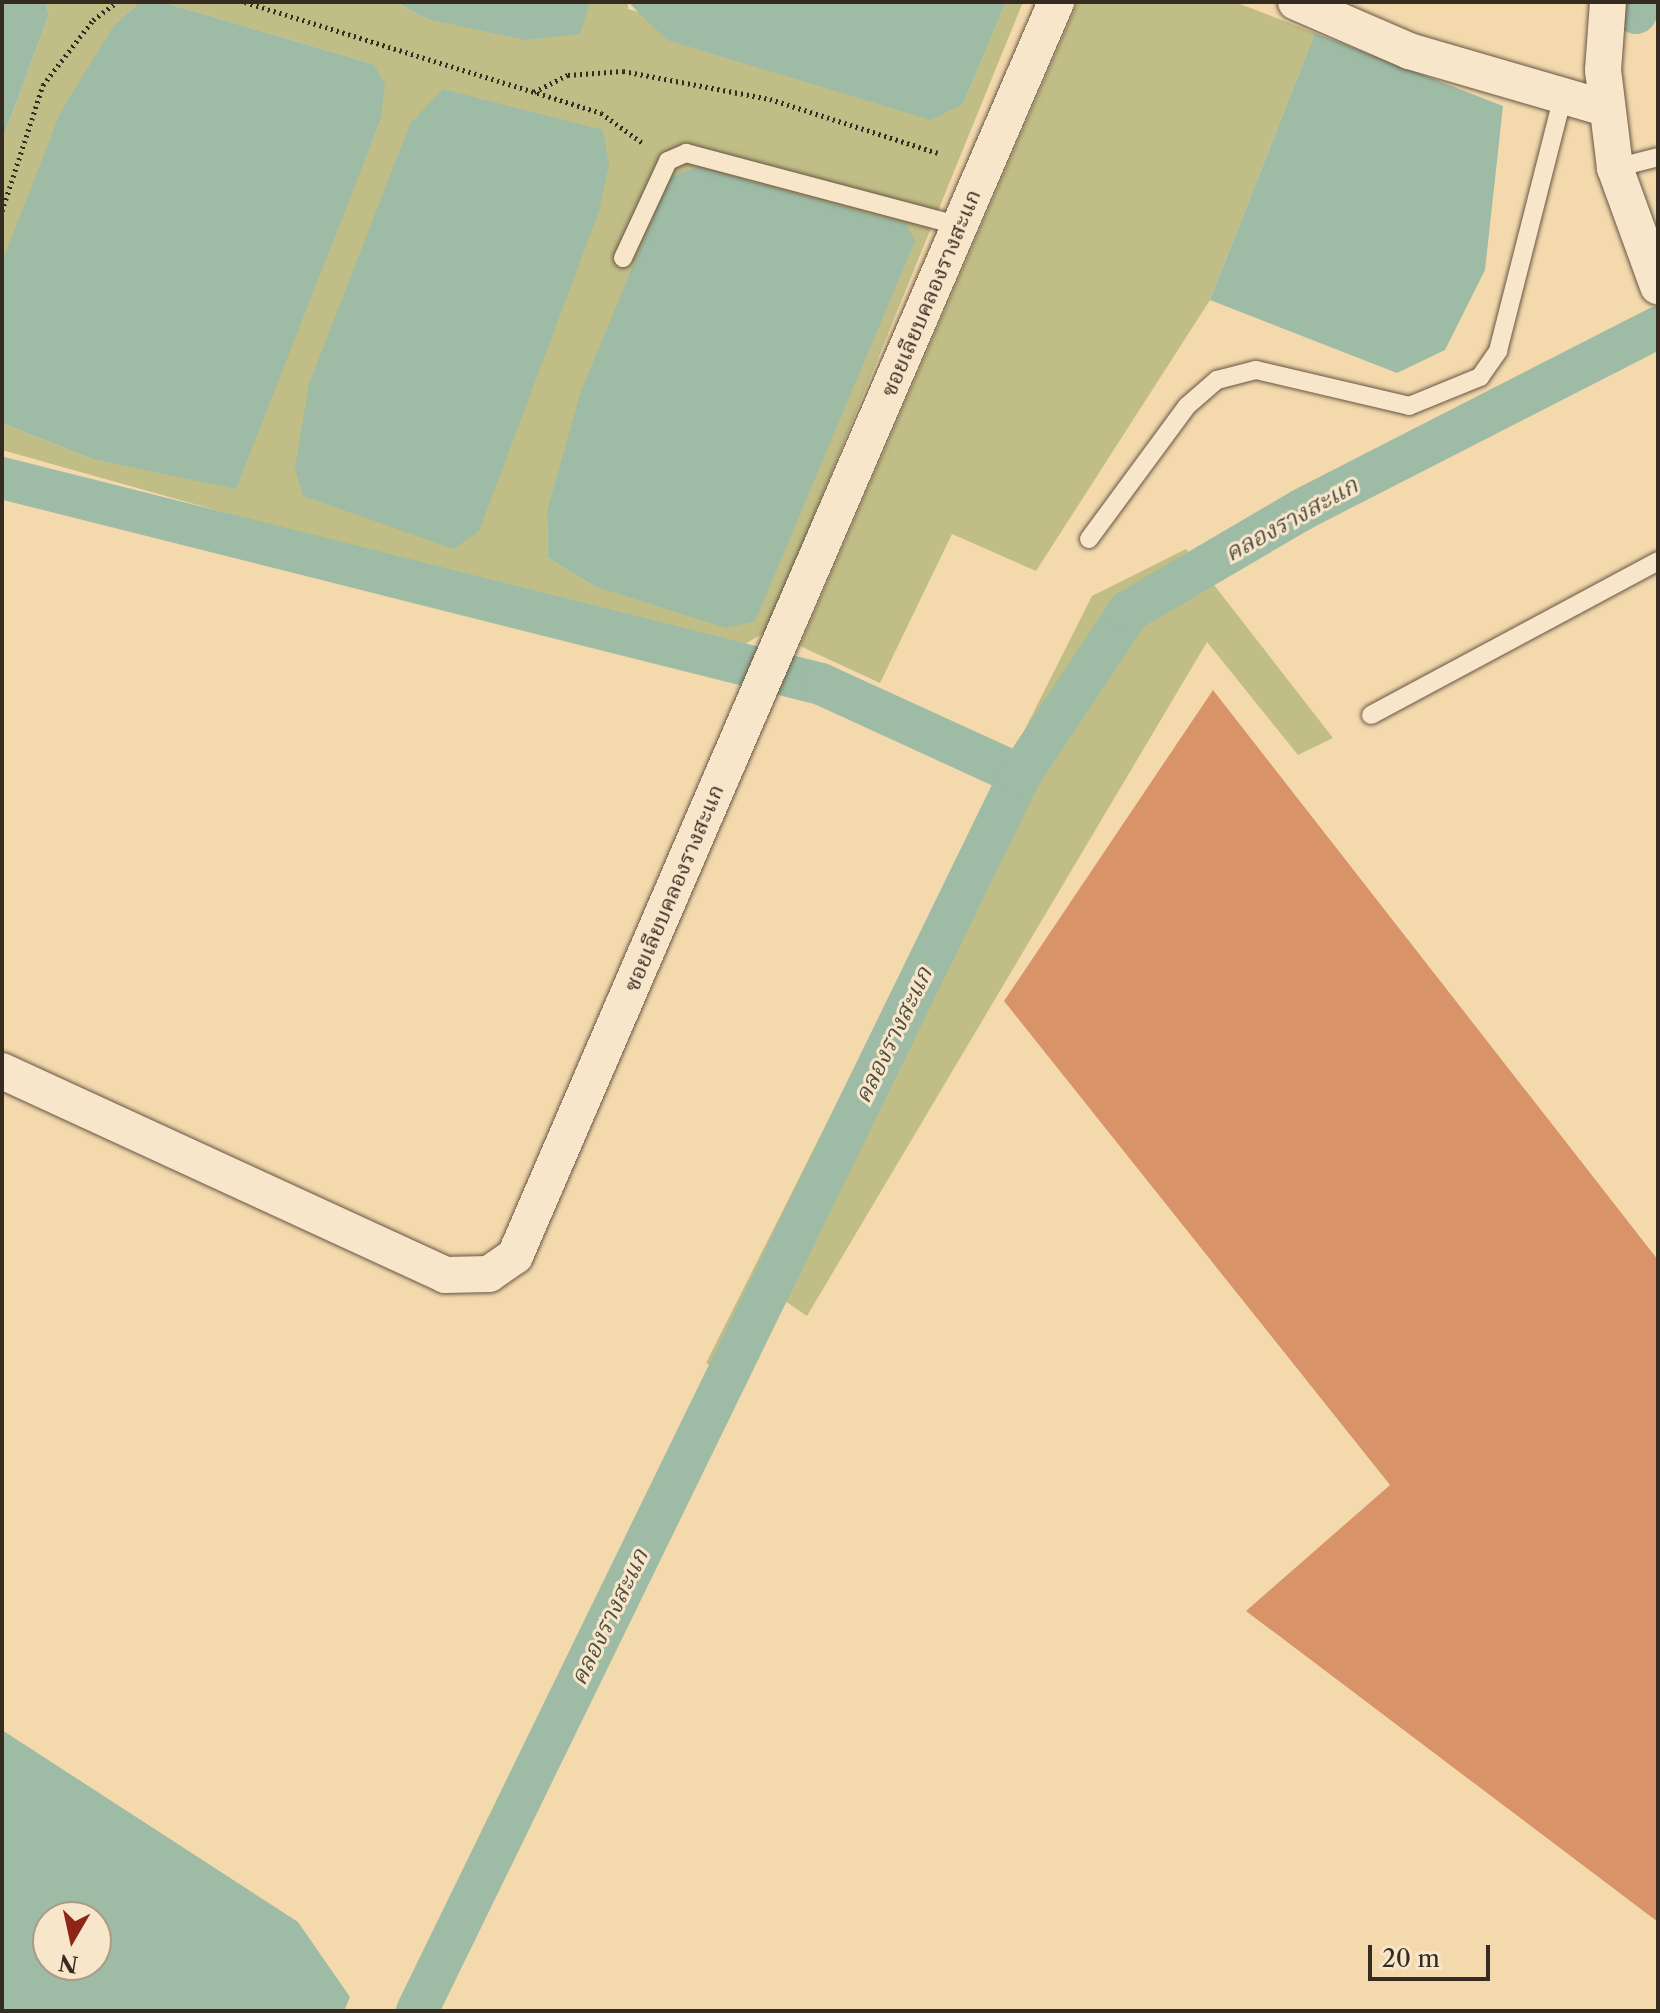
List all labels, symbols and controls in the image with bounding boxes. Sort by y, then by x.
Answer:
street label: ซอยเลียบคลองรางสะแก [875,186,987,400]
water label: คลองรางสะแก [1219,471,1363,567]
street label: ซอยเลียบคลองรางสะแก [618,781,730,995]
water label: คลองรางสะแก [848,962,938,1108]
water label: คลองรางสะแก [564,1544,654,1690]
north arrow [32,1901,112,1981]
scale bar [1372,1929,1494,1979]
text: 20 m [1382,1944,1440,1973]
text: N [57,1948,80,1978]

